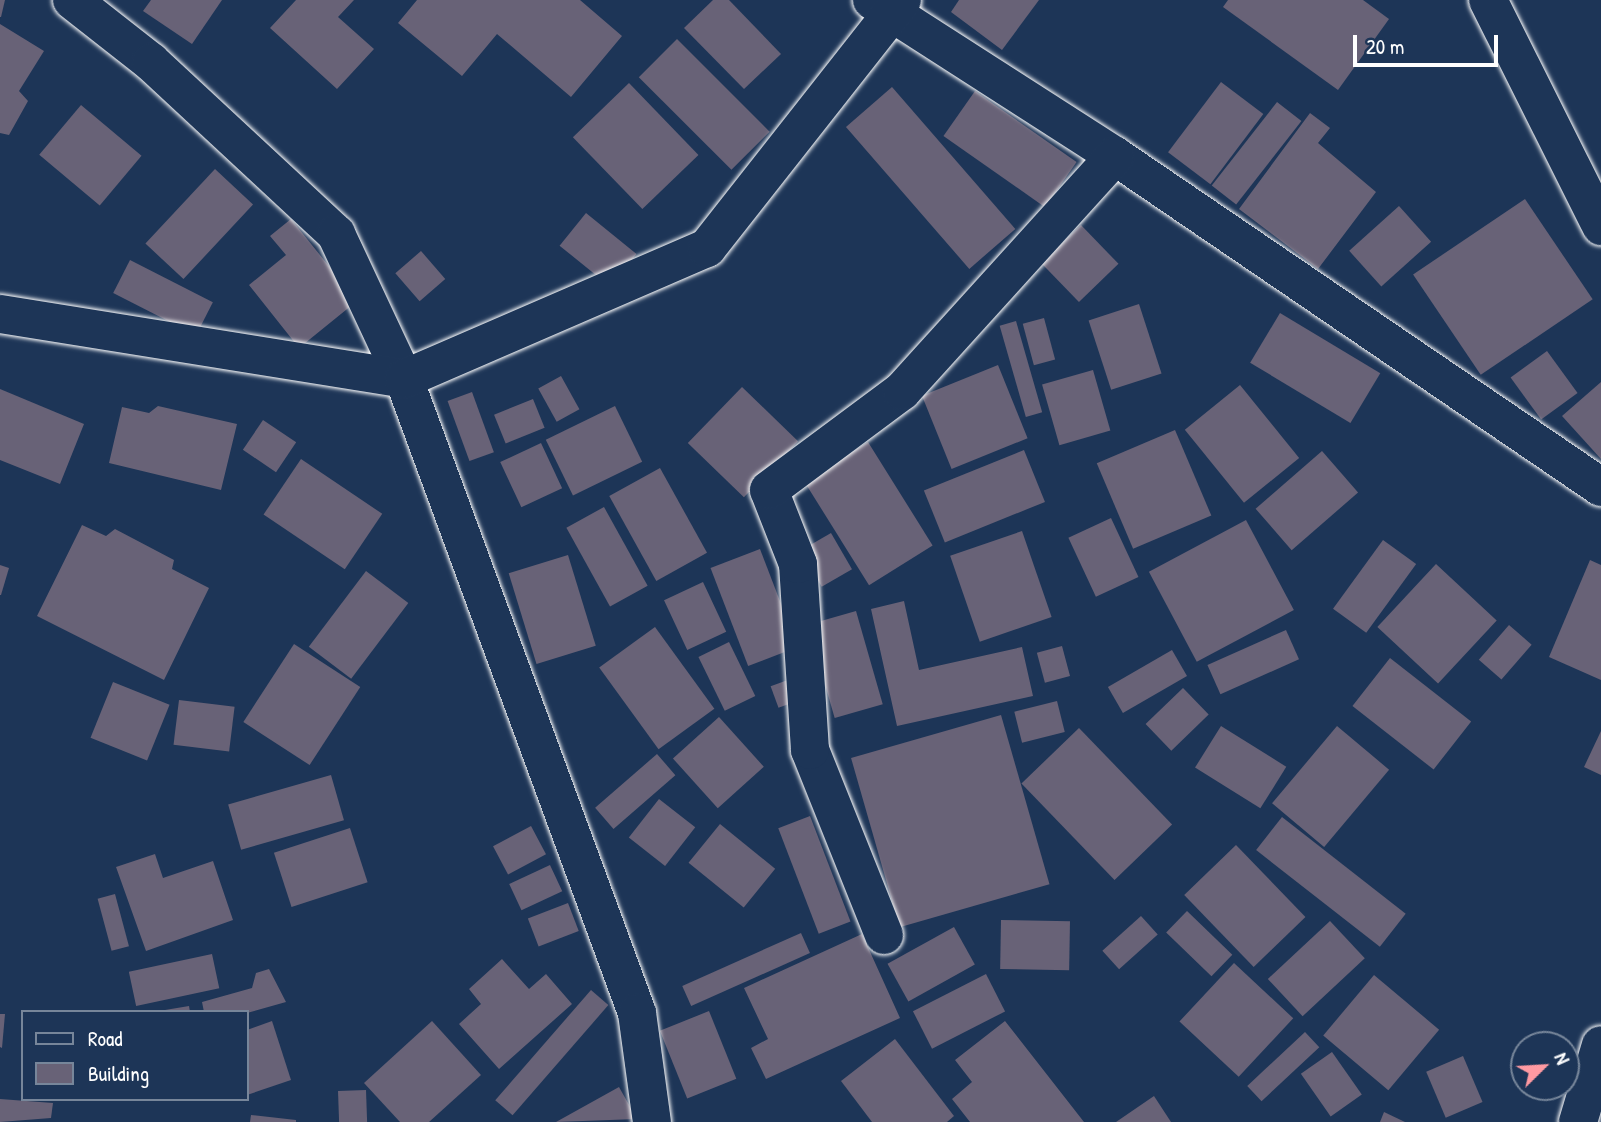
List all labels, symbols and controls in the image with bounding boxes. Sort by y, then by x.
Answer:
scale bar [1356,21,1501,65]
text: 20 m [1366,32,1404,61]
legend [21,1010,248,1101]
text: Road [88,1024,122,1053]
north arrow [1510,1031,1580,1101]
text: N [1548,1048,1576,1068]
text: Building [88,1059,149,1088]

